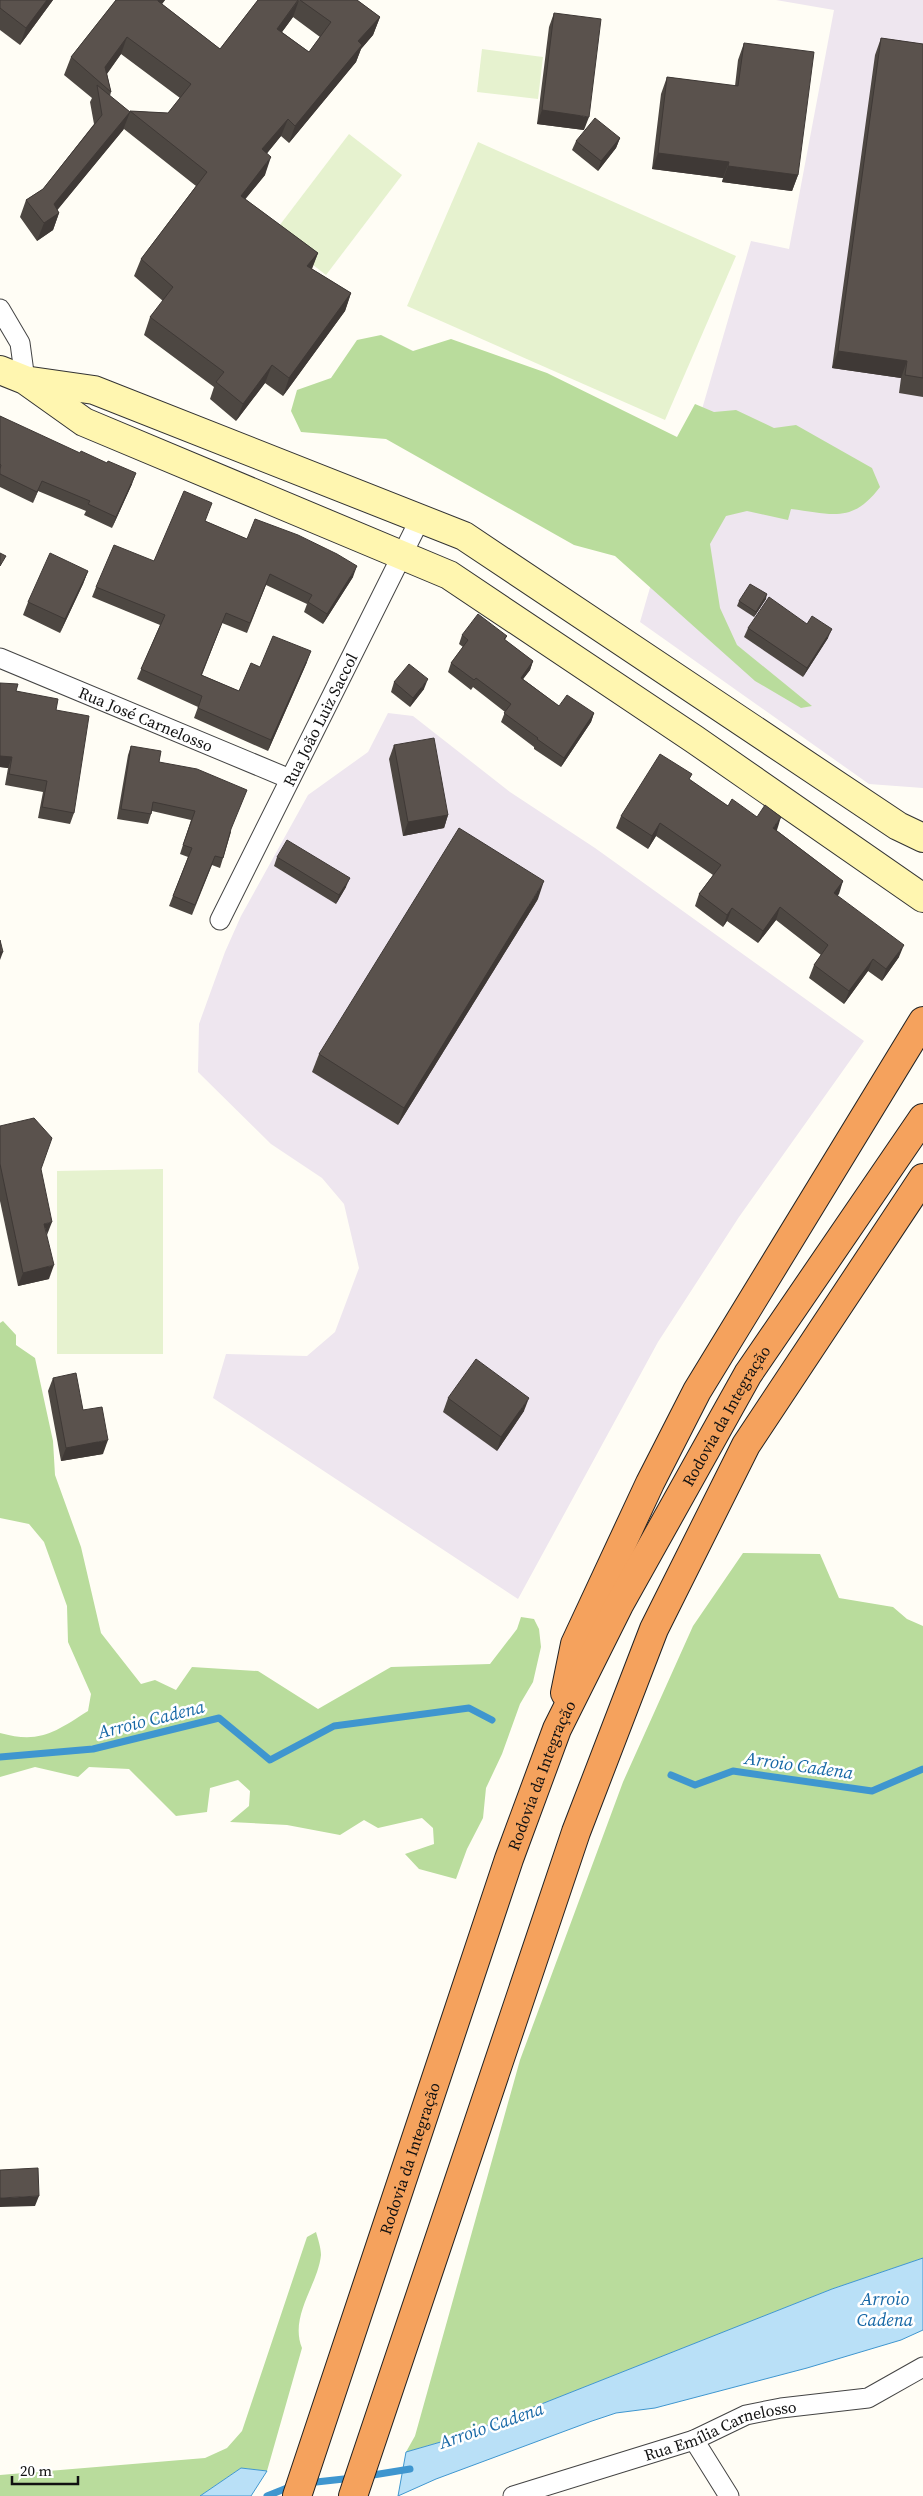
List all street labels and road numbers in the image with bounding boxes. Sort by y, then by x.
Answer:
street label: Rua João Luiz Saccol [277,649,363,790]
street label: Rua José Carnelosso [75,681,217,757]
street label: Rodovia da Integração [677,1341,776,1490]
street label: Rodovia da Integração [502,1696,581,1853]
street label: Rodovia da Integração [374,2079,445,2237]
street label: Rua Emília Carnelosso [641,2395,798,2466]

